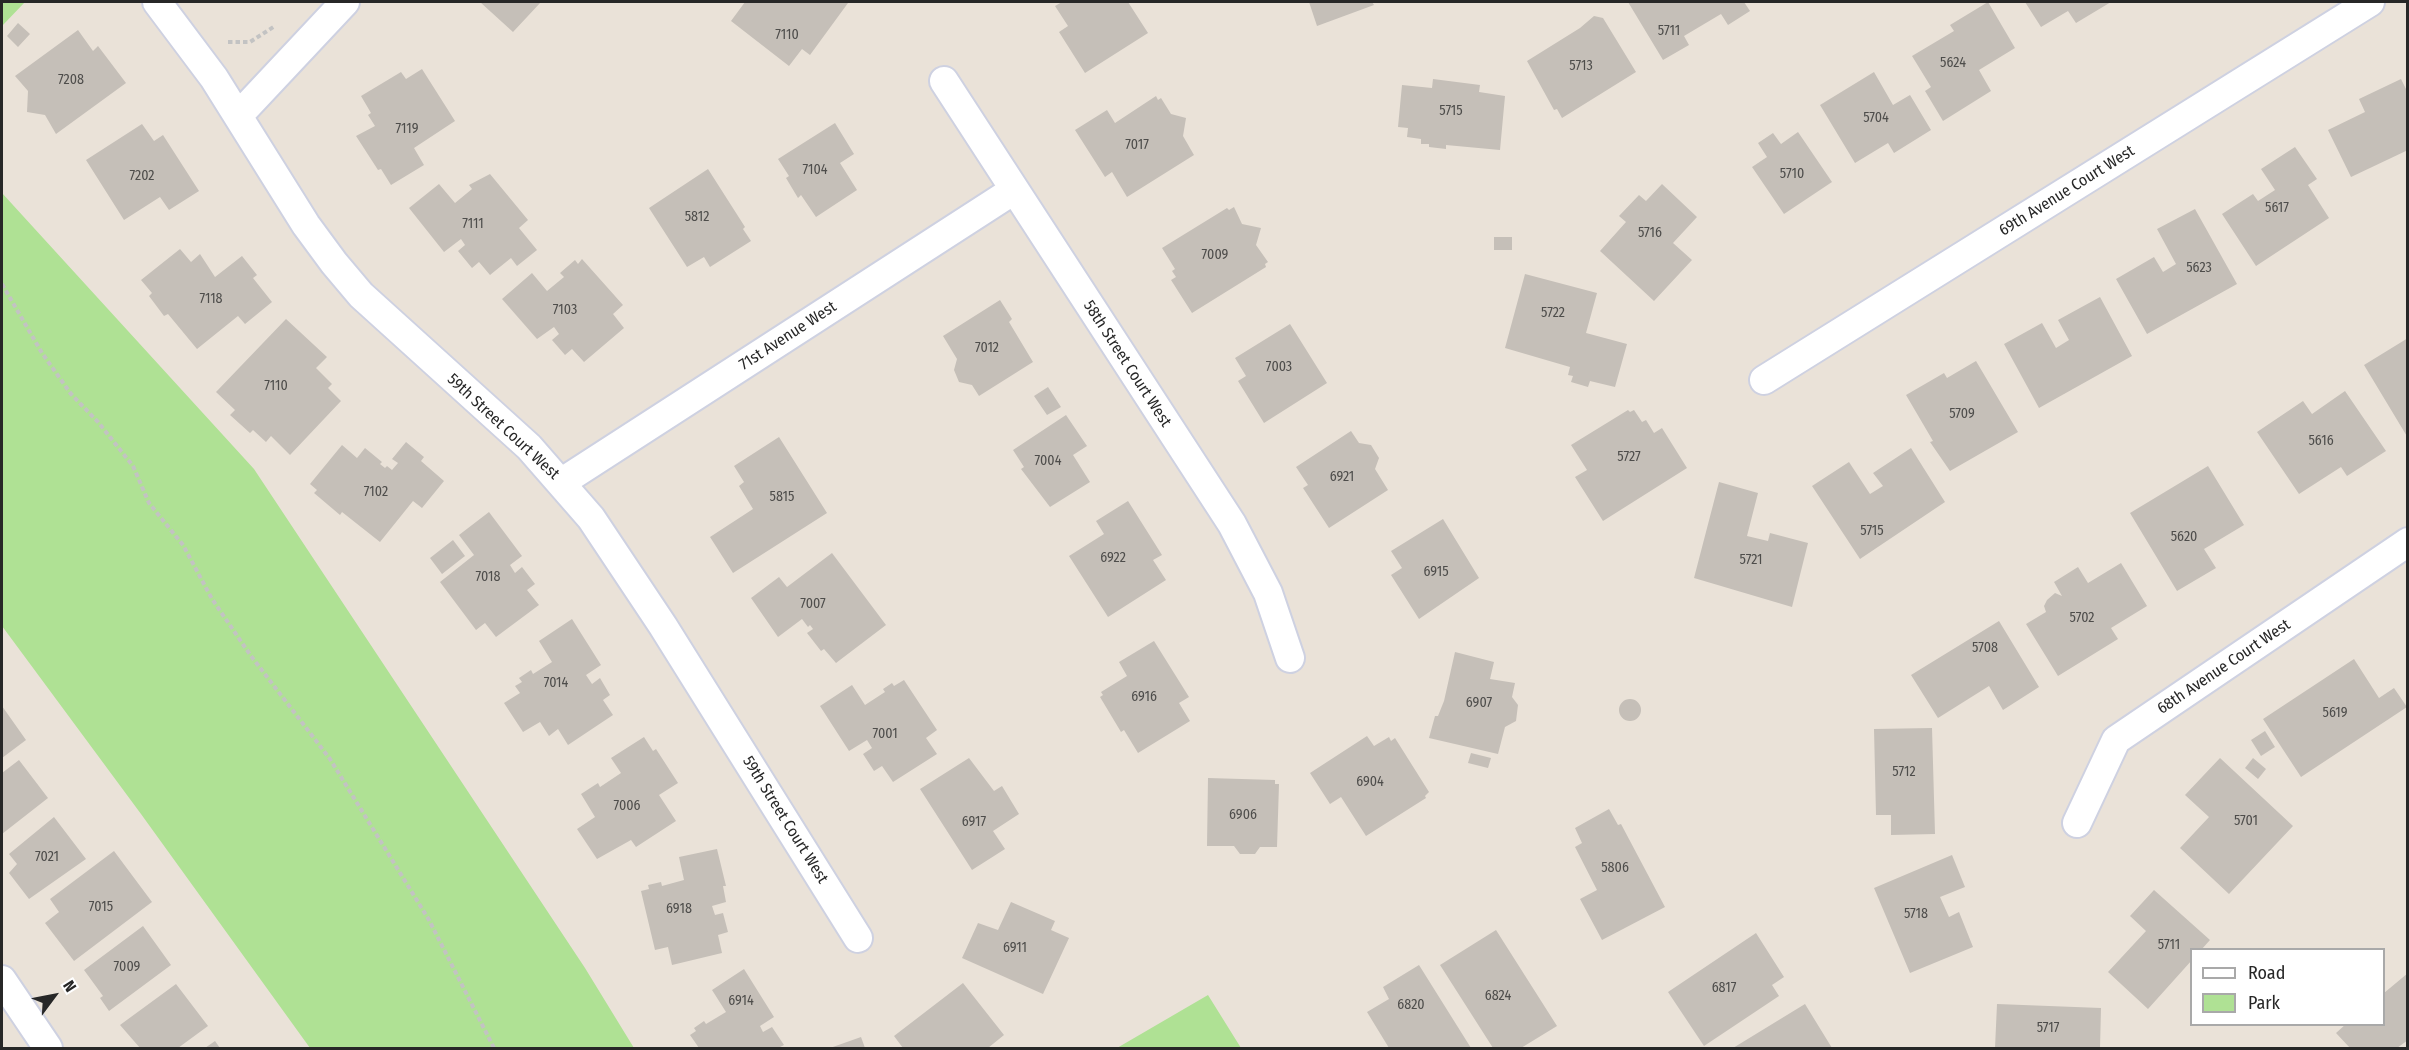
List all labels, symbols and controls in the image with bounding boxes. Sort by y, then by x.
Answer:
house number: 5711 [1658,23,1680,39]
house number: 7110 [775,27,799,43]
house number: 5624 [1940,55,1966,71]
house number: 5713 [1569,58,1593,74]
house number: 7208 [58,72,84,88]
house number: 5715 [1439,103,1463,119]
house number: 5704 [1863,110,1889,126]
house number: 7119 [395,121,419,137]
house number: 7017 [1125,137,1149,153]
street label: 69th Avenue Court West [1996,142,2138,240]
house number: 7104 [802,162,828,178]
house number: 5710 [1780,166,1804,182]
house number: 7202 [129,168,155,184]
house number: 5617 [2265,200,2289,216]
house number: 5812 [685,209,709,225]
house number: 7111 [462,216,484,232]
house number: 5716 [1638,225,1662,241]
house number: 7009 [1202,247,1228,263]
house number: 5623 [2186,260,2212,276]
house number: 7118 [199,291,223,307]
street label: 71st Avenue West [736,297,840,375]
street label: 58th Street Court West [1079,297,1175,431]
house number: 7103 [553,302,577,318]
house number: 5722 [1541,305,1565,321]
house number: 7012 [975,340,999,356]
house number: 7003 [1266,359,1292,375]
street label: 59th Street Court West [443,370,563,484]
house number: 7110 [264,378,288,394]
house number: 5709 [1949,406,1975,422]
house number: 5616 [2308,433,2334,449]
house number: 5727 [1617,449,1641,465]
house number: 7004 [1035,453,1061,469]
house number: 6921 [1330,469,1354,485]
house number: 7102 [364,484,388,500]
house number: 5815 [770,489,794,505]
house number: 5715 [1860,523,1884,539]
house number: 5620 [2171,529,2197,545]
house number: 6922 [1100,550,1126,566]
house number: 5721 [1740,552,1762,568]
house number: 6915 [1423,564,1449,580]
house number: 7018 [476,569,500,585]
house number: 7007 [800,596,826,612]
house number: 5702 [2070,610,2094,626]
street label: 68th Avenue Court West [2154,615,2294,719]
house number: 5708 [1972,640,1998,656]
house number: 7014 [544,675,568,691]
house number: 6916 [1131,689,1157,705]
house number: 6907 [1466,695,1492,711]
house number: 5619 [2322,705,2348,721]
house number: 7001 [872,726,898,742]
street label: 59th Street Court West [738,753,832,887]
house number: 5712 [1892,764,1916,780]
house number: 6904 [1356,774,1384,790]
house number: 7006 [613,798,641,814]
house number: 6906 [1229,807,1257,823]
house number: 5701 [2234,813,2258,829]
house number: 6917 [962,814,986,830]
house number: 7021 [35,849,59,865]
house number: 5806 [1601,860,1629,876]
house number: 7015 [89,899,113,915]
house number: 6918 [666,901,692,917]
house number: 5718 [1904,906,1928,922]
house number: 5711 [2158,937,2180,953]
house number: 6911 [1003,940,1027,956]
legend [2190,948,2385,1026]
house number: 7009 [114,959,140,975]
text: Road [2248,962,2285,984]
north arrow [24,966,84,1026]
text: N [59,977,80,995]
house number: 6817 [1712,980,1736,996]
house number: 6824 [1485,988,1511,1004]
text: Park [2248,992,2280,1014]
house number: 6914 [728,993,754,1009]
house number: 6820 [1397,997,1425,1013]
house number: 5717 [2037,1020,2059,1036]

